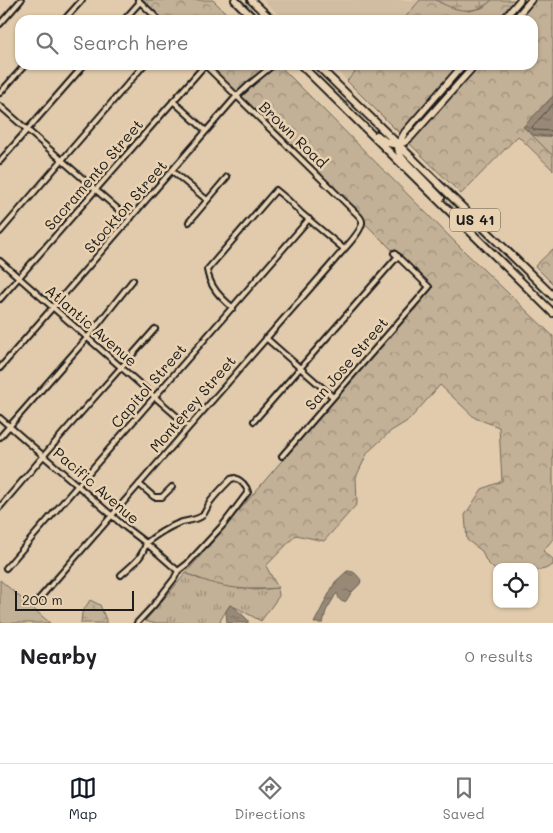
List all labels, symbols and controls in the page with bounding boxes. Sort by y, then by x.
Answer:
search box [15,15,538,70]
icon: search [33,29,61,57]
text: Search here [73,30,189,55]
street label: Brown Road [255,97,332,172]
street label: Sacramento Street [39,115,147,234]
street label: Stockton Street [79,156,171,257]
road number: US 41 [450,208,500,232]
street label: Atlantic Avenue [42,280,142,371]
street label: San Jose Street [300,313,392,414]
street label: Capitol Street [106,339,190,432]
street label: Monterey Street [145,351,240,456]
street label: Pacific Avenue [49,442,144,528]
map controls [493,563,538,608]
button: locate [493,563,538,608]
scale bar [15,588,134,611]
text: 200 m [22,590,63,609]
text: Nearby [20,642,97,669]
text: 0 results [465,645,533,666]
tab: Map [69,774,97,823]
tab: Directions [234,774,306,823]
tab: Saved [443,774,484,823]

